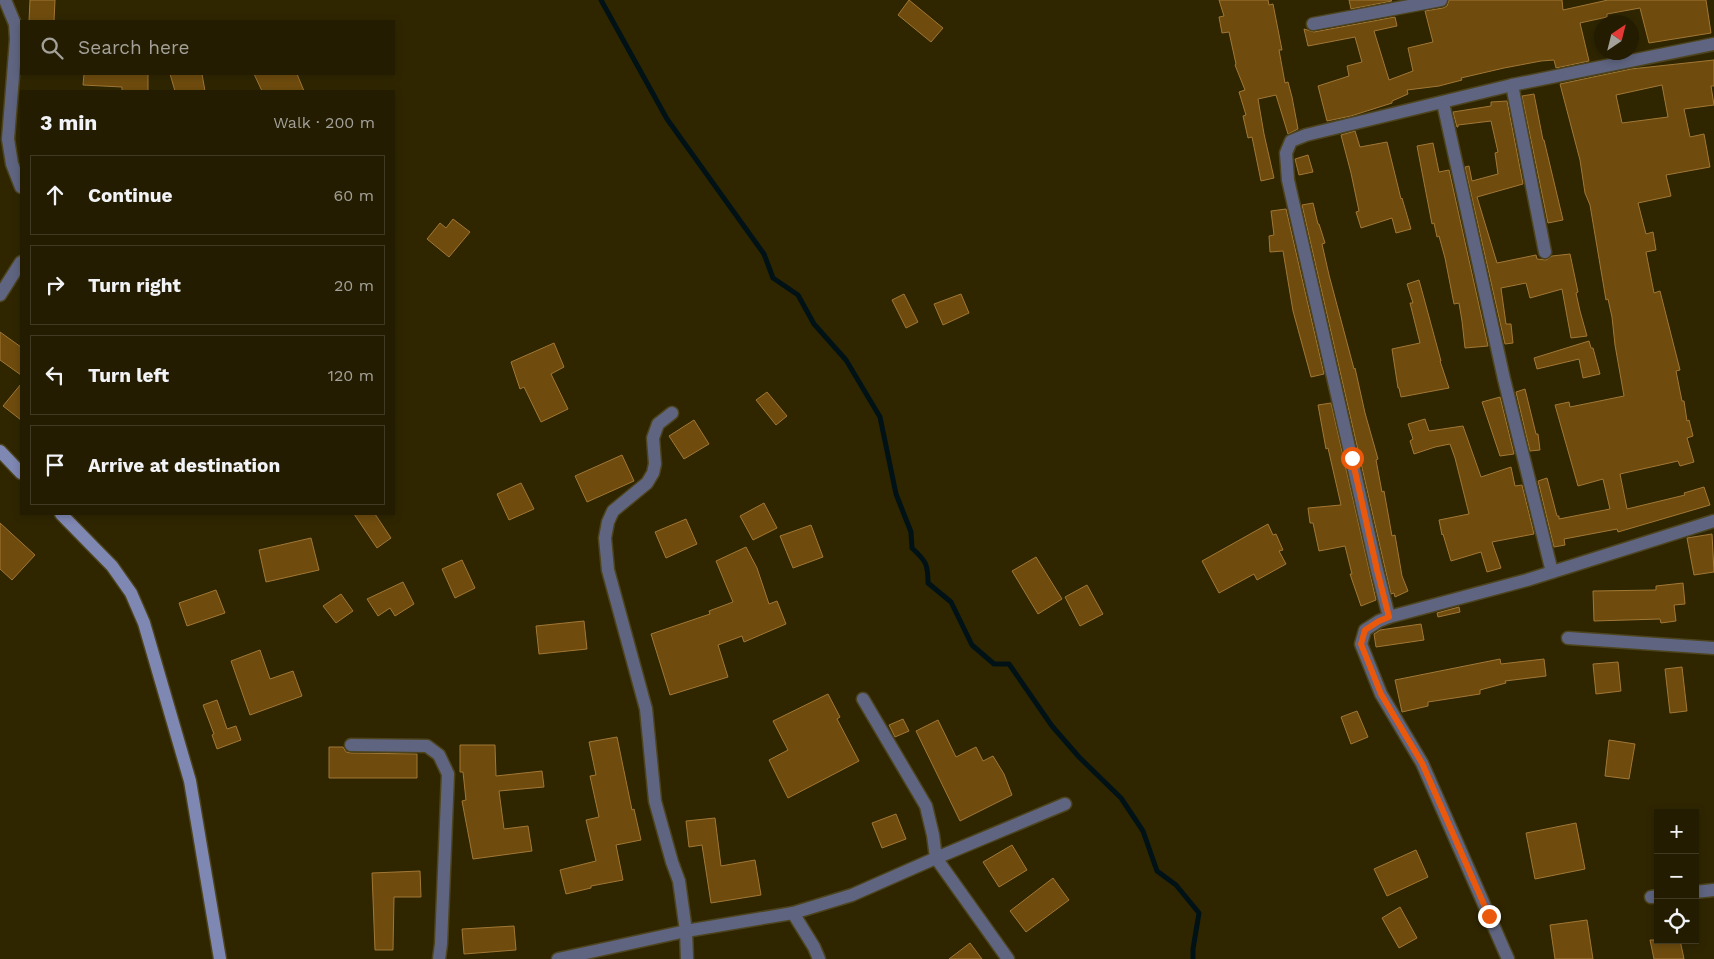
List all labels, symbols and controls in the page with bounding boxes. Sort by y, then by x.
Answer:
north arrow [1594,15,1639,60]
search box [20,20,395,75]
icon: search [38,34,66,62]
text: Search here [78,36,189,59]
text: 3 min [40,110,97,135]
text: Walk · 200 m [273,113,375,132]
icon: ahead [41,181,69,209]
text: Continue [88,184,172,207]
text: 60 m [334,186,374,205]
icon: right [41,271,69,299]
text: Turn right [88,274,181,297]
text: 20 m [334,276,374,295]
icon: left [41,361,69,389]
text: Turn left [88,364,169,387]
text: 120 m [328,366,374,385]
route start [1341,447,1364,470]
icon: arrive [41,451,69,479]
text: Arrive at destination [88,454,280,477]
map controls [1654,809,1699,944]
button: + [1654,809,1699,854]
button: − [1654,854,1699,899]
button: locate [1654,899,1699,944]
route end [1478,905,1501,928]

